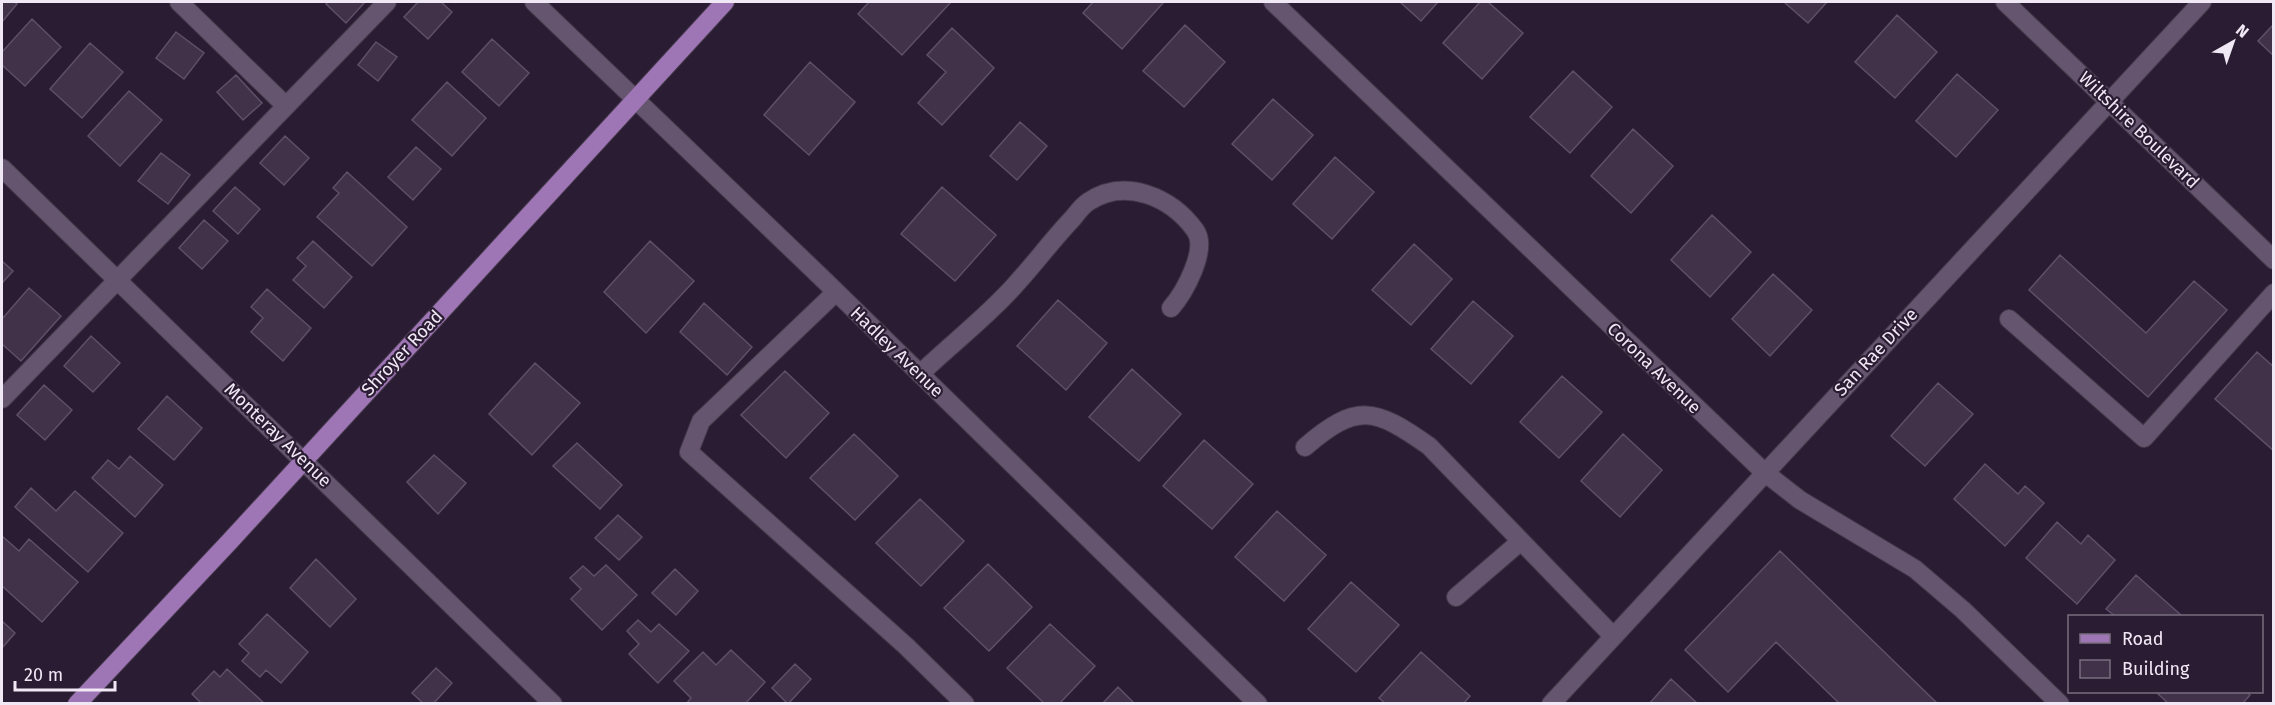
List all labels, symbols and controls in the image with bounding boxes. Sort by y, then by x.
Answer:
north arrow [2203,12,2263,72]
text: N [2232,20,2252,42]
street label: Wiltshire Boulevard [2074,67,2204,193]
street label: Hadley Avenue [846,302,948,402]
street label: San Rae Drive [1830,303,1922,401]
street label: Shroyer Road [357,306,447,400]
street label: Corona Avenue [1602,318,1706,418]
street label: Monteray Avenue [220,378,336,492]
legend [2068,615,2263,693]
text: Road [2122,628,2164,650]
scale bar [15,654,116,692]
text: Building [2122,658,2190,680]
text: 20 m [24,664,63,686]

